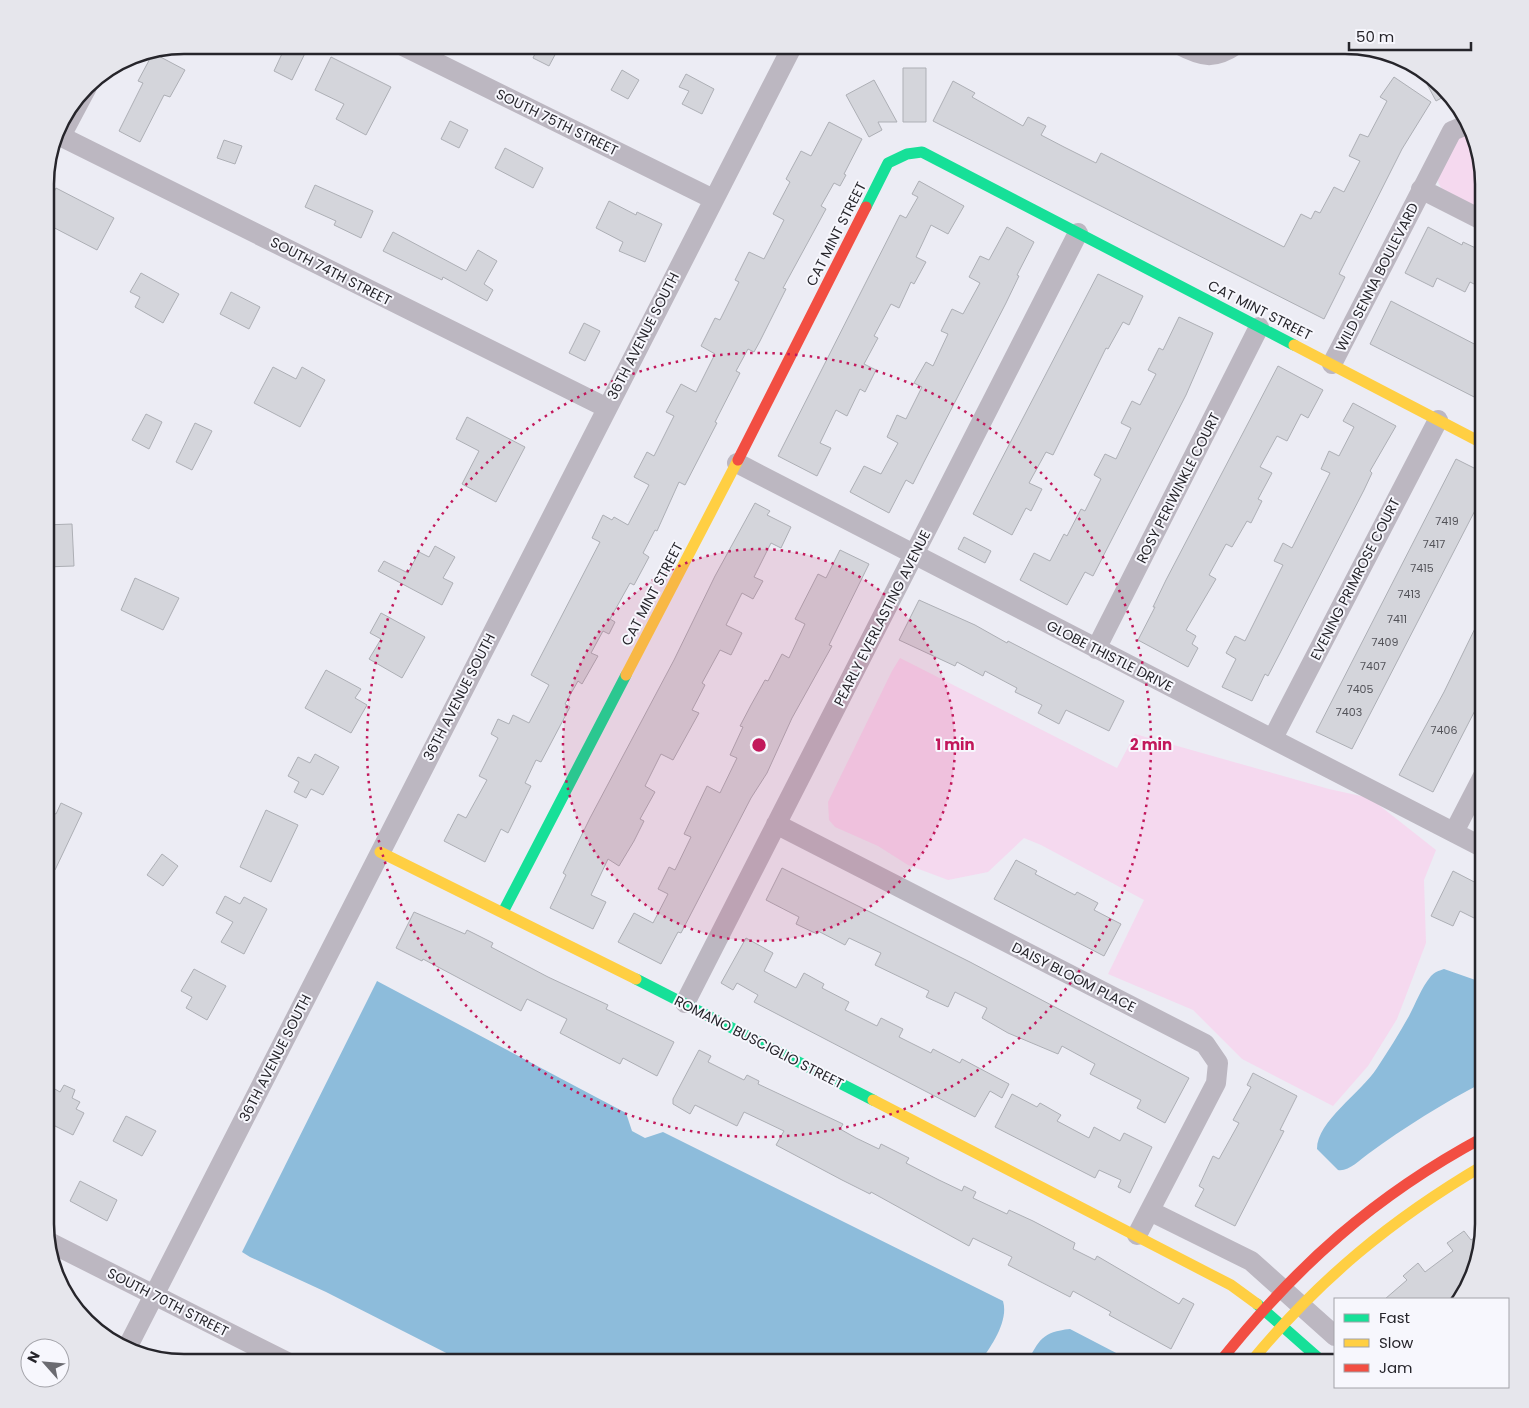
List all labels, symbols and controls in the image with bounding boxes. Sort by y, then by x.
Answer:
scale bar [1349,20,1472,52]
text: 50 m [1356,26,1394,47]
street label: SOUTH 75TH STREET [493,84,622,160]
street label: CAT MINT STREET [801,178,871,290]
street label: WILD SENNA BOULEVARD [1331,199,1423,355]
street label: SOUTH 74TH STREET [267,232,395,310]
street label: 36TH AVENUE SOUTH [602,269,684,403]
street label: CAT MINT STREET [1204,275,1316,345]
street label: ROSY PERIWINKLE COURT [1131,409,1225,567]
street label: EVENING PRIMROSE COURT [1305,494,1405,664]
house number: 7419 [1435,513,1459,529]
street label: PEARLY EVERLASTING AVENUE [829,526,935,710]
house number: 7417 [1423,536,1445,552]
street label: CAT MINT STREET [616,538,688,649]
house number: 7415 [1410,560,1434,576]
house number: 7413 [1398,586,1420,602]
house number: 7411 [1387,611,1407,627]
street label: GLOBE THISTLE DRIVE [1043,615,1177,697]
street label: 36TH AVENUE SOUTH [418,630,500,764]
house number: 7409 [1372,634,1398,650]
house number: 7407 [1360,658,1386,674]
house number: 7405 [1347,681,1373,697]
house number: 7403 [1336,704,1362,720]
house number: 7406 [1431,722,1457,738]
text: 1 min [935,734,975,755]
text: 2 min [1130,734,1172,755]
centre of rings [750,736,768,754]
street label: DAISY BLOOM PLACE [1008,937,1140,1017]
street label: 36TH AVENUE SOUTH [234,991,316,1125]
street label: ROMANO BUSCIGLIO STREET [671,991,847,1094]
street label: SOUTH 70TH STREET [104,1263,232,1341]
legend [1334,1298,1509,1388]
text: Fast [1379,1307,1410,1328]
text: Slow [1379,1332,1414,1353]
north arrow [20,1338,70,1388]
text: N [22,1348,45,1366]
text: Jam [1379,1357,1413,1378]

